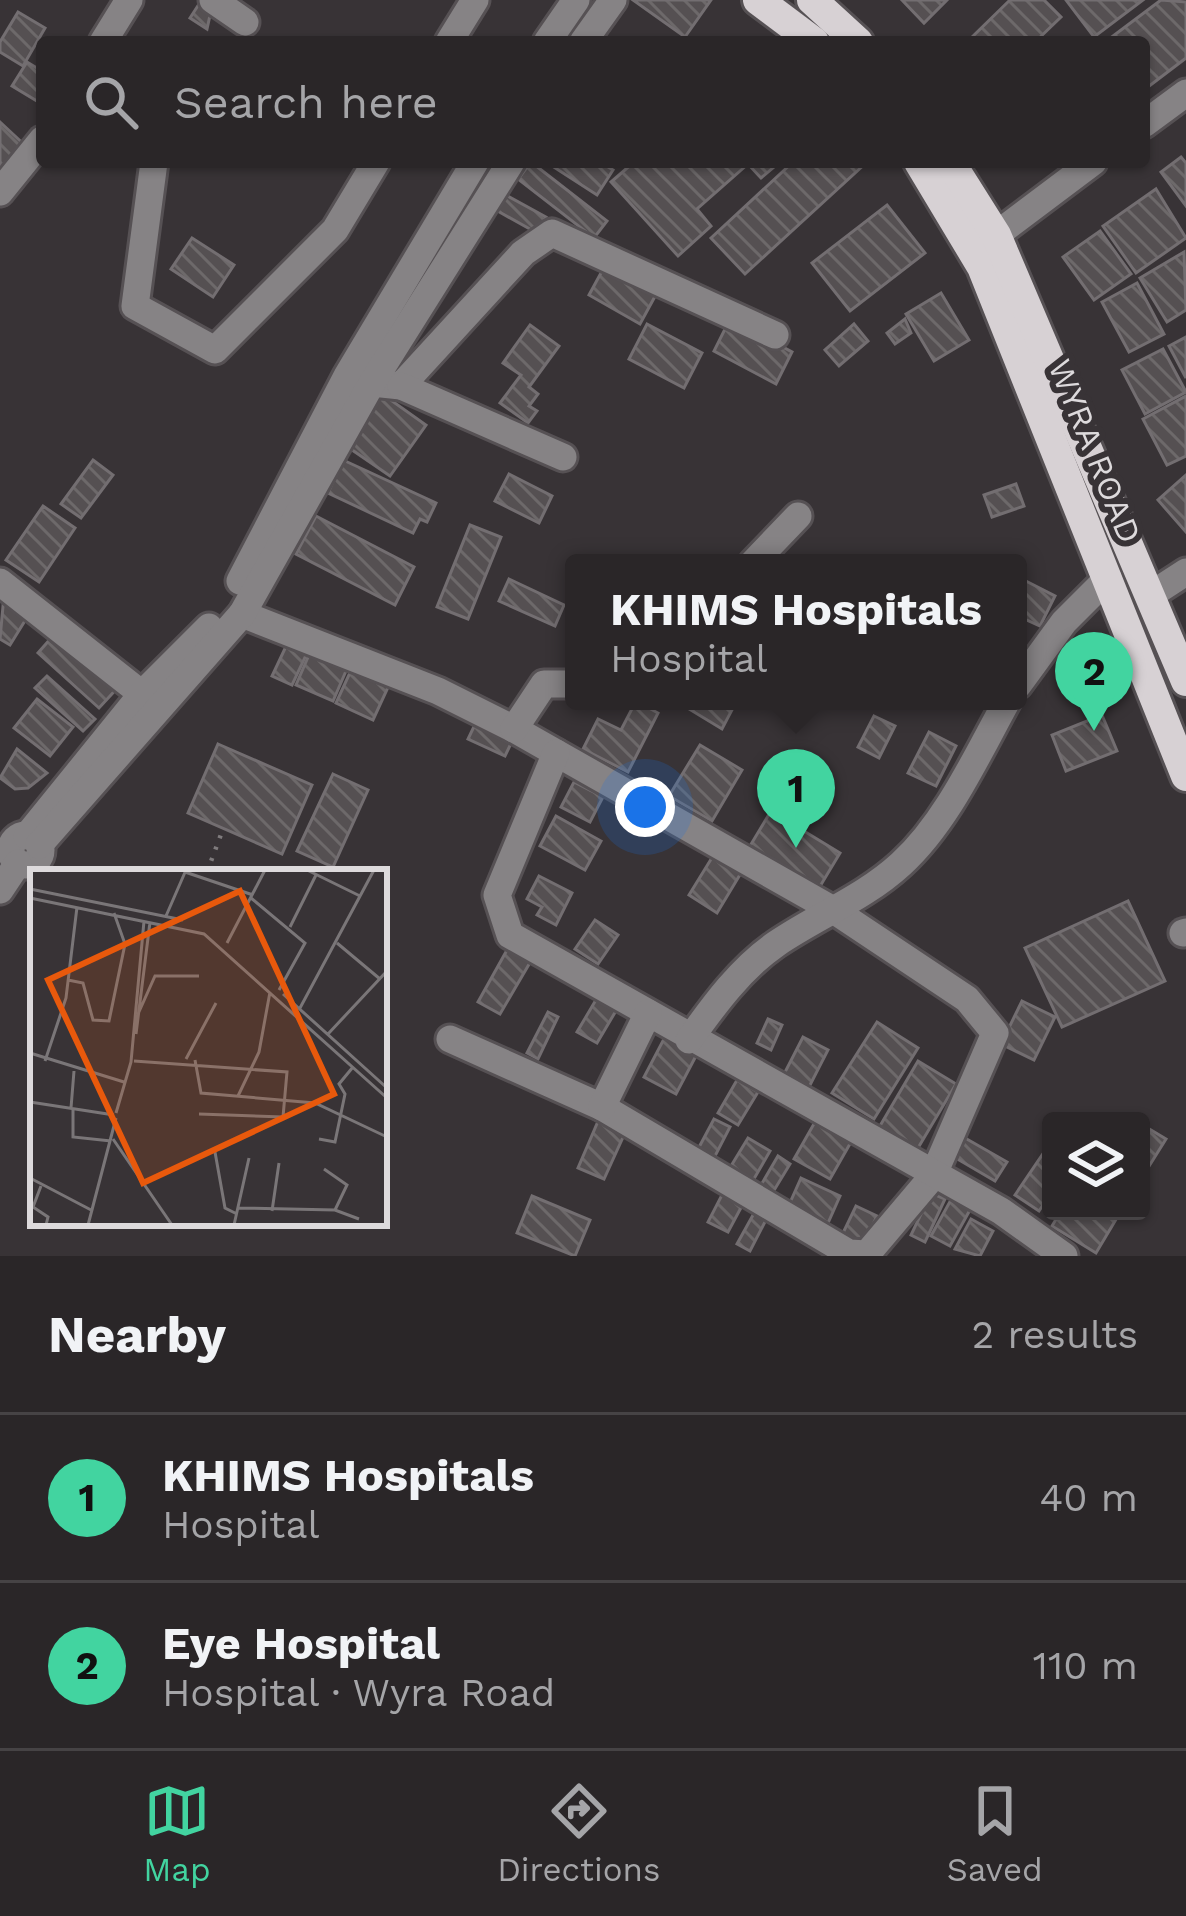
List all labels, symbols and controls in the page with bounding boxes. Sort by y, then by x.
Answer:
search box [36,36,1150,168]
icon: search [78,69,144,135]
text: Search here [174,76,438,129]
street label: WYRA ROAD [1040,353,1150,549]
popup [565,554,1027,710]
text: KHIMS Hospitals [610,583,982,636]
pin: 2 [1055,632,1133,731]
text: Hospital [610,636,767,681]
pin: 1 [757,749,835,848]
your location [615,777,675,837]
inset map [30,869,387,1226]
map controls [1042,1112,1150,1220]
button: layers [1042,1112,1150,1220]
text: Nearby [48,1305,226,1364]
text: 2 results [972,1312,1138,1357]
text: KHIMS Hospitals [162,1449,534,1502]
text: 1 [79,1475,95,1520]
text: 40 m [1039,1475,1138,1520]
text: Hospital [162,1502,319,1547]
text: Eye Hospital [162,1617,440,1670]
text: 2 [75,1643,99,1688]
text: 110 m [1033,1643,1138,1688]
text: Hospital · Wyra Road [162,1670,555,1715]
tab: Map [143,1778,211,1889]
tab: Directions [497,1778,660,1889]
tab: Saved [947,1778,1043,1889]

